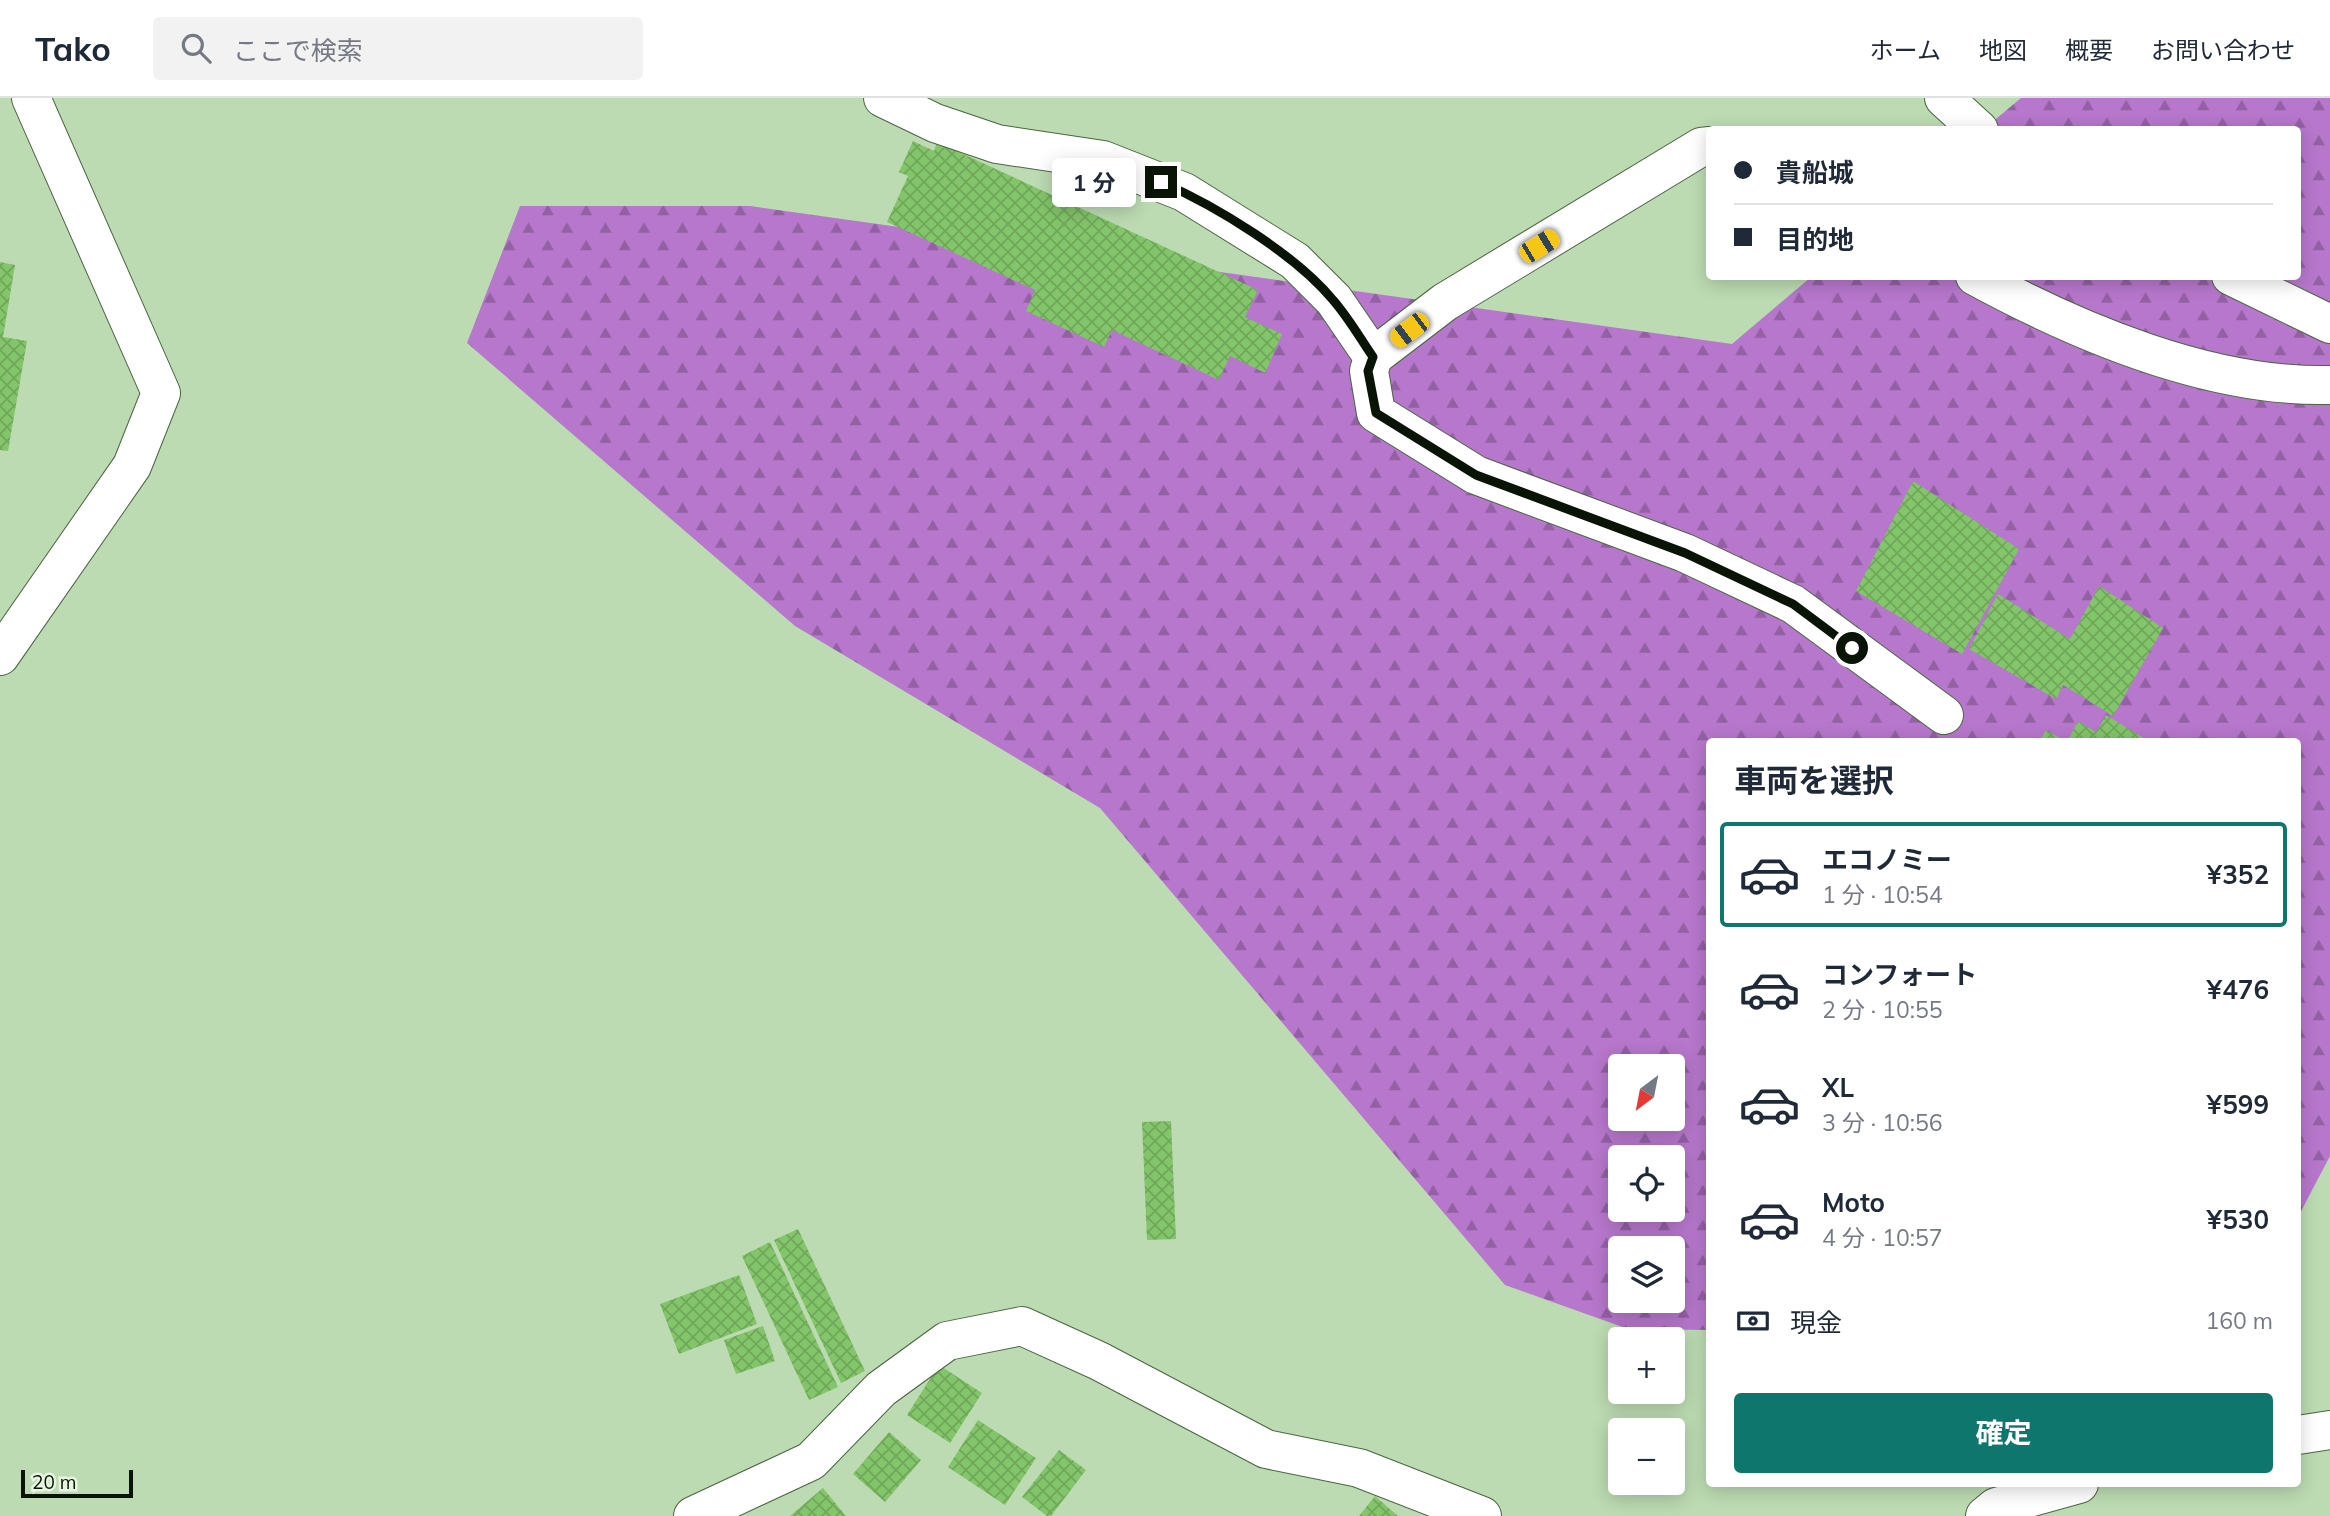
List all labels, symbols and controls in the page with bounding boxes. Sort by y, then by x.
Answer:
search box [153,17,643,80]
text: Tako [35,28,111,69]
icon: search [177,29,215,67]
text: ここで検索 [233,34,363,67]
text: ホーム [1870,35,1941,65]
text: 地図 [1979,35,2027,65]
text: 概要 [2065,35,2113,65]
text: お問い合わせ [2151,35,2295,65]
text: 貴船城 [1776,156,1854,189]
callout: 1 分 [1052,158,1136,206]
route end [1145,166,1177,198]
text: 1 分 [1072,168,1116,197]
text: 目的地 [1776,223,1854,256]
car [1516,226,1563,266]
car [1386,309,1433,351]
route start [1836,632,1868,664]
text: 車両を選択 [1734,760,1894,800]
icon: car [1738,843,1801,906]
text: エコノミー [1822,843,1952,876]
text: ¥352 [2207,858,2269,891]
text: 1 分 · 10:54 [1822,880,1943,909]
icon: car [1738,958,1801,1021]
text: コンフォート [1822,958,1977,991]
text: ¥476 [2207,973,2269,1006]
text: 2 分 · 10:55 [1822,995,1943,1024]
north arrow [1608,1054,1685,1130]
map controls [1608,1054,1685,1495]
text: XL [1822,1071,1854,1104]
icon: car [1738,1073,1801,1136]
text: ¥599 [2207,1088,2269,1121]
text: 3 分 · 10:56 [1822,1108,1943,1137]
button: locate [1608,1145,1685,1222]
text: Moto [1822,1186,1885,1219]
icon: car [1738,1188,1801,1251]
text: ¥530 [2207,1203,2269,1236]
text: 4 分 · 10:57 [1822,1223,1943,1252]
button: layers [1608,1236,1685,1313]
icon: cash [1734,1302,1772,1340]
text: 現金 [1790,1306,1842,1339]
text: 160 m [2205,1306,2273,1335]
button: + [1608,1327,1685,1404]
button: 確定 [1734,1393,2273,1473]
button: − [1608,1418,1685,1495]
scale bar [21,1467,133,1499]
text: 20 m [32,1470,76,1494]

